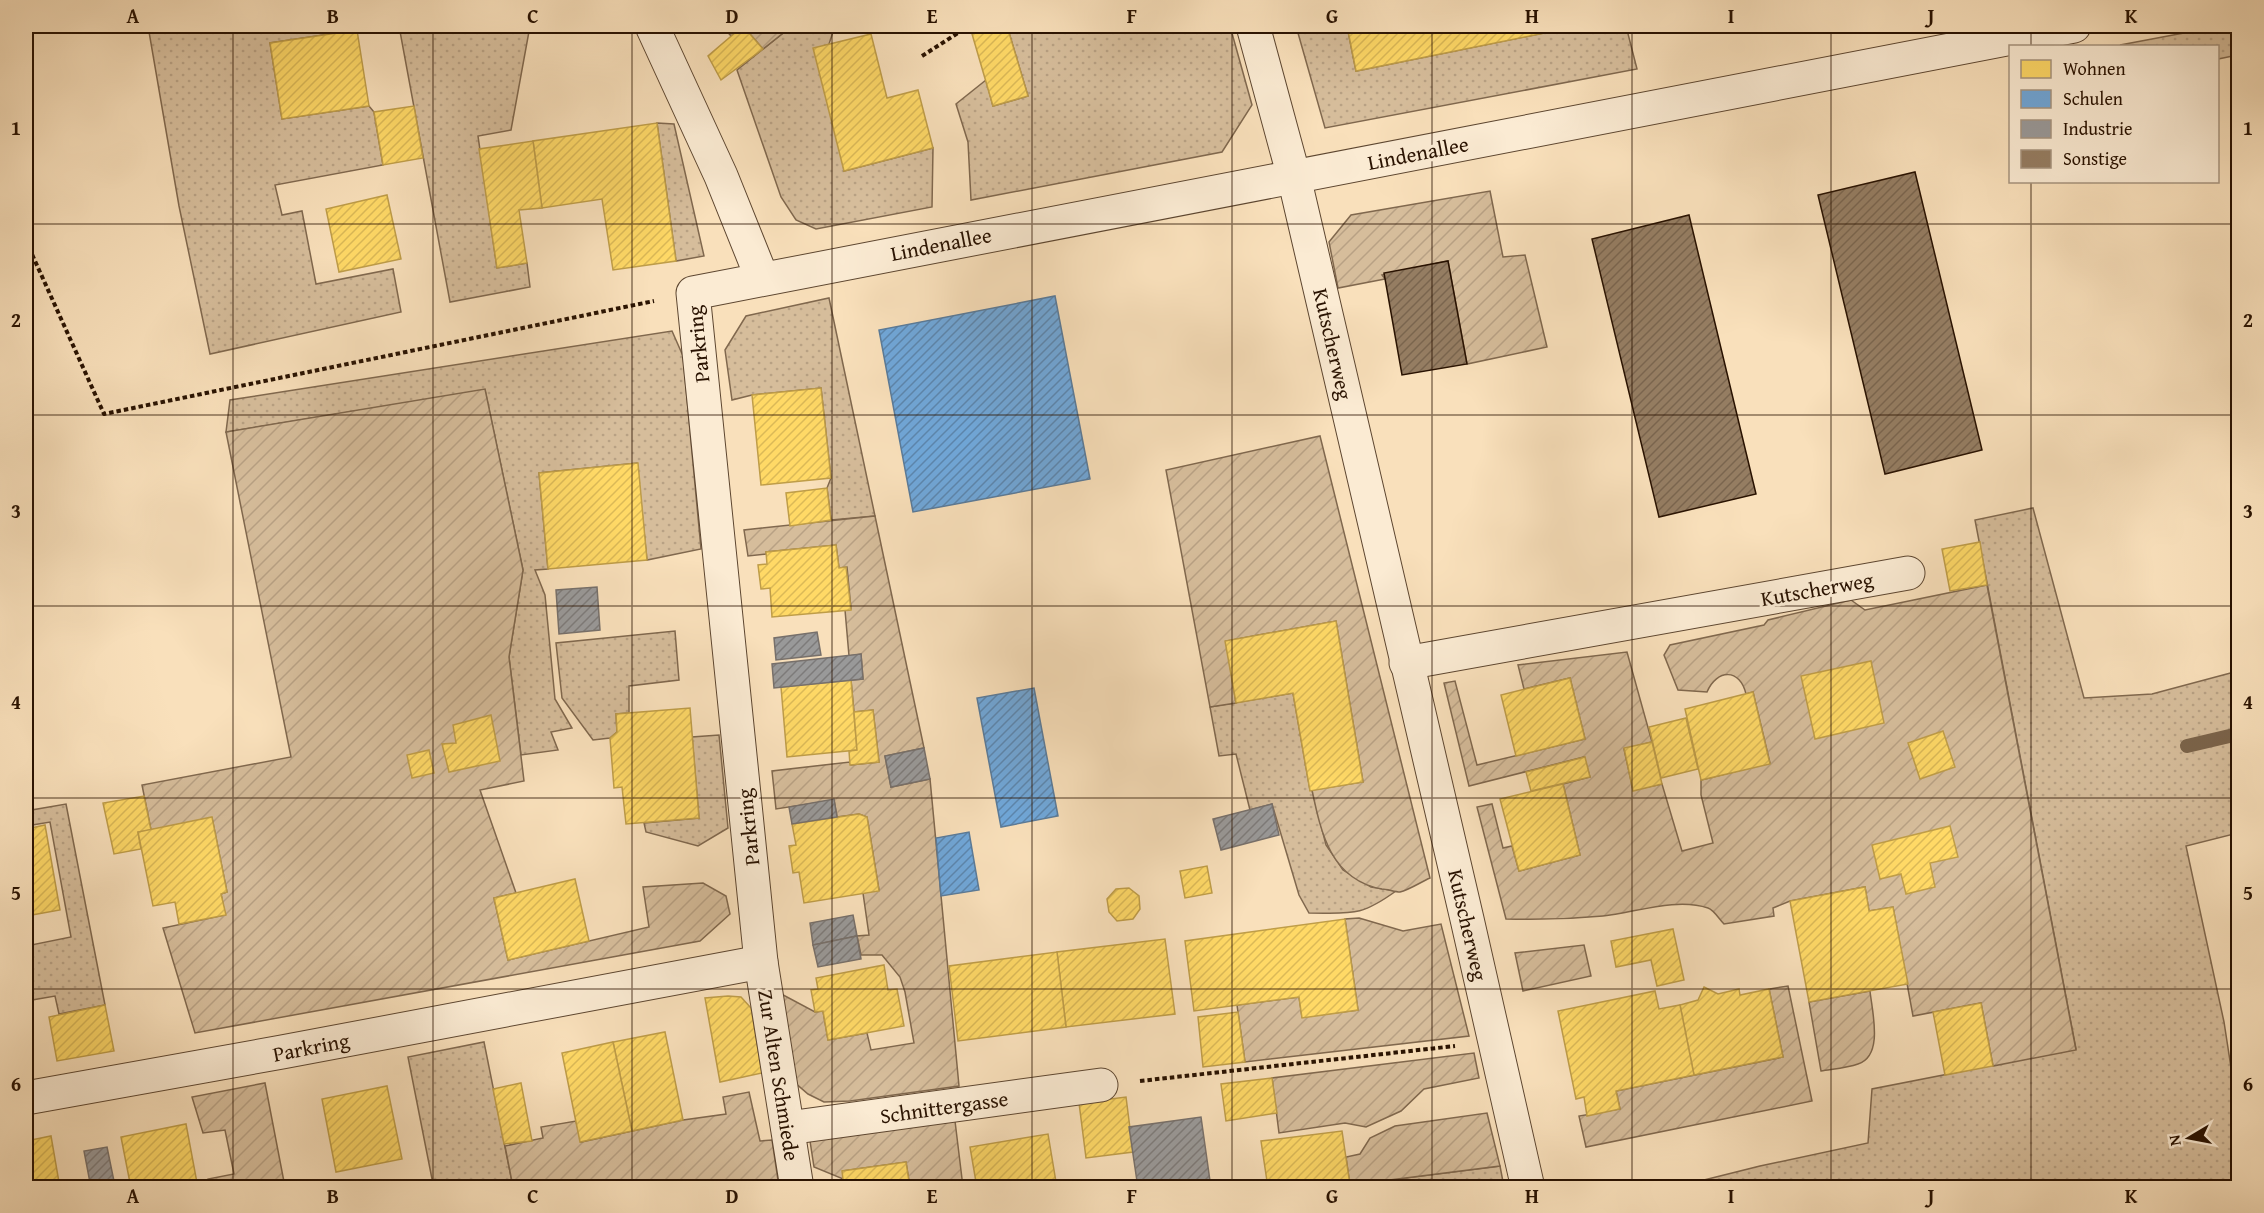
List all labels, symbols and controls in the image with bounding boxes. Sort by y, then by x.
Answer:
text: A [127,1,140,30]
text: B [327,1,339,30]
text: C [527,1,539,30]
text: D [725,1,739,30]
text: E [927,1,938,30]
text: F [1127,1,1137,30]
text: G [1326,1,1338,30]
text: H [1525,1,1539,30]
text: I [1728,1,1734,30]
text: J [1925,1,1935,30]
text: K [2125,1,2138,30]
legend [2009,45,2219,183]
text: Wohnen [2063,55,2126,82]
text: Schulen [2063,85,2123,112]
text: 1 [11,113,21,142]
text: 1 [2243,113,2253,142]
text: Industrie [2063,115,2132,142]
street label: Lindenallee [1365,128,1471,178]
text: Sonstige [2063,145,2127,172]
street label: Lindenallee [888,219,994,269]
street label: Kutscherweg [1305,285,1361,403]
street label: Parkring [678,303,717,384]
text: 2 [11,305,21,334]
text: 2 [2243,305,2253,334]
text: 3 [11,496,21,525]
text: 3 [2243,496,2253,525]
street label: Kutscherweg [1758,564,1876,614]
text: 4 [11,687,21,716]
text: 4 [2243,687,2253,716]
street label: Parkring [728,786,767,867]
street label: Kutscherweg [1440,866,1496,984]
text: 5 [11,878,21,907]
text: 5 [2243,878,2253,907]
street label: Zur Alten Schmiede [750,987,808,1163]
street label: Parkring [270,1024,352,1070]
text: 6 [11,1069,21,1098]
text: 6 [2243,1069,2253,1098]
street label: Schnittergasse [878,1083,1010,1131]
north arrow [2159,1108,2219,1168]
text: N [2161,1133,2187,1148]
text: A [127,1181,140,1210]
text: B [327,1181,339,1210]
text: C [527,1181,539,1210]
text: D [725,1181,739,1210]
text: E [927,1181,938,1210]
text: F [1127,1181,1137,1210]
text: G [1326,1181,1338,1210]
text: H [1525,1181,1539,1210]
text: I [1728,1181,1734,1210]
text: J [1925,1181,1935,1210]
text: K [2125,1181,2138,1210]

